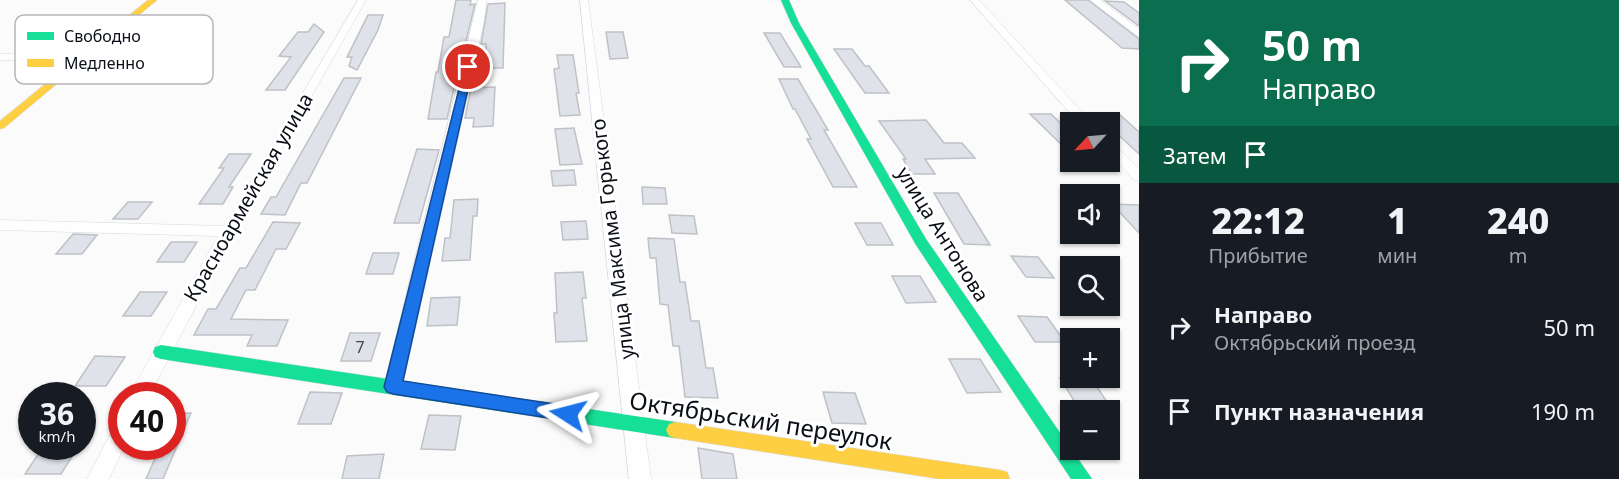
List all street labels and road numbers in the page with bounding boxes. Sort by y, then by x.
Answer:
street label: Красноармейская улица [177,88,319,306]
street label: улица Максима Горького [584,117,640,361]
street label: улица Антонова [891,161,995,307]
street label: Октябрьский переулок [627,383,895,457]

